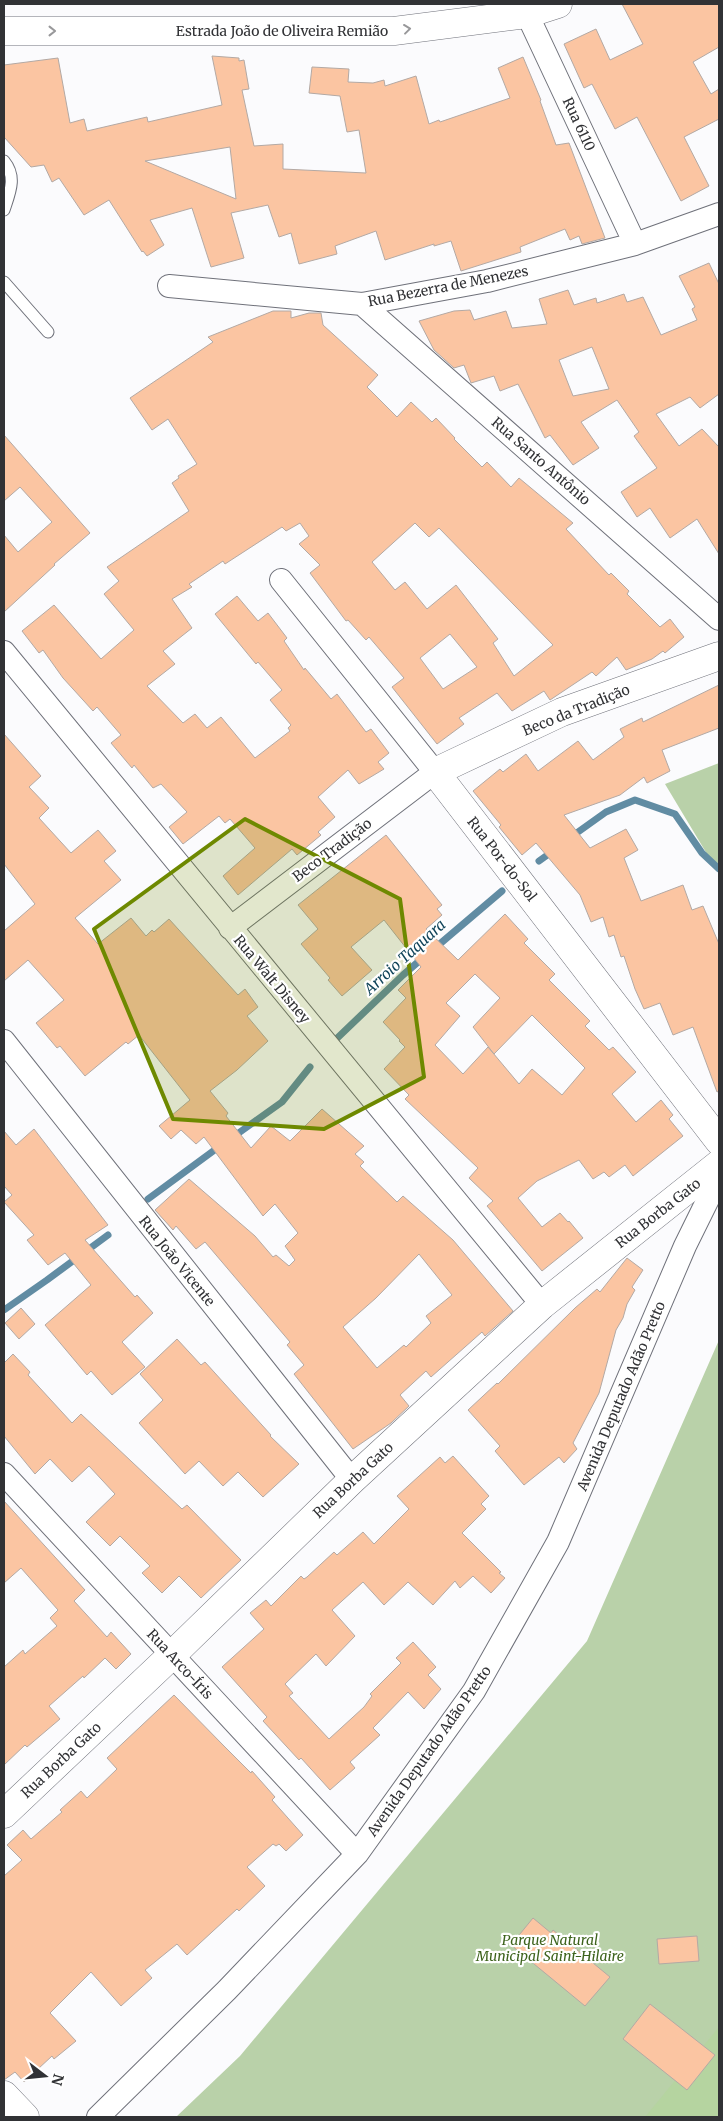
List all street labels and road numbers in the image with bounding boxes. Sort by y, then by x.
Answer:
street label: Estrada João de Oliveira Remião [176,22,388,40]
street label: Rua 6110 [559,94,599,154]
street label: Rua Bezerra de Menezes [366,262,530,310]
street label: Rua Santo Antônio [488,413,594,509]
street label: Beco da Tradição [520,680,632,740]
street label: Rua Por-do-Sol [463,813,541,905]
street label: Beco Tradição [289,814,375,886]
street label: Rua Walt Disney [230,931,315,1027]
street label: Rua Borba Gato [612,1174,704,1252]
street label: Rua João Vicente [135,1212,219,1310]
street label: Avenida Deputado Adão Pretto [572,1298,669,1494]
street label: Rua Borba Gato [309,1438,397,1522]
street label: Rua Arco-Íris [143,1625,217,1703]
street label: Avenida Deputado Adão Pretto [362,1662,495,1841]
street label: Rua Borba Gato [17,1718,105,1802]

